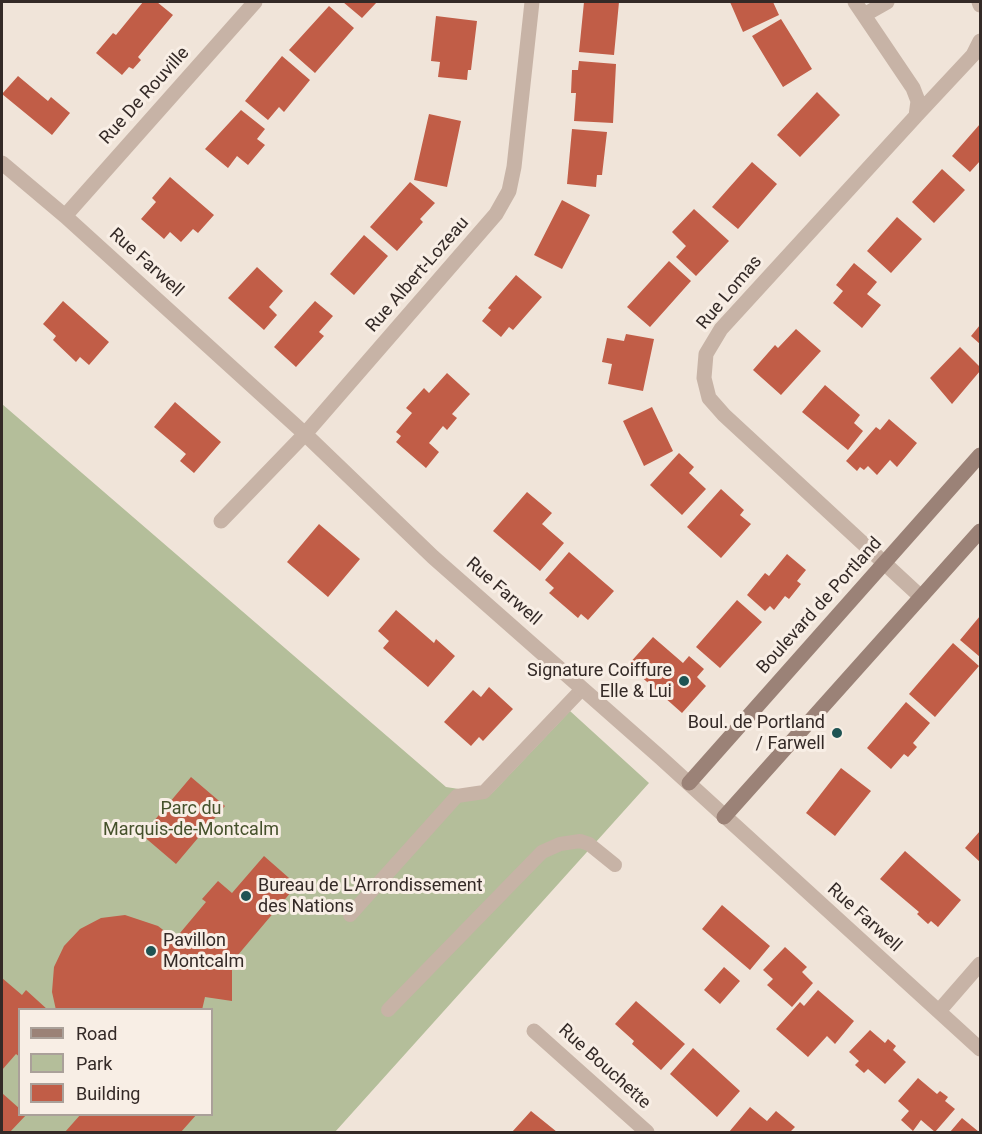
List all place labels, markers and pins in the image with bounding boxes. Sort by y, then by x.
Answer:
place label: Signature Coiffure Elle & Lui [527,660,672,702]
marker: Signature Coiffure Elle & Lui [677,674,691,688]
place label: Boul. de Portland / Farwell [688,712,825,754]
marker: Boul. de Portland / Farwell [830,726,844,740]
place label: Bureau de L'Arrondissement des Nations [258,875,483,918]
marker: Bureau de L'Arrondissement des Nations [239,889,253,903]
place label: Pavillon Montcalm [163,930,244,972]
marker: Pavillon Montcalm [144,944,158,958]

